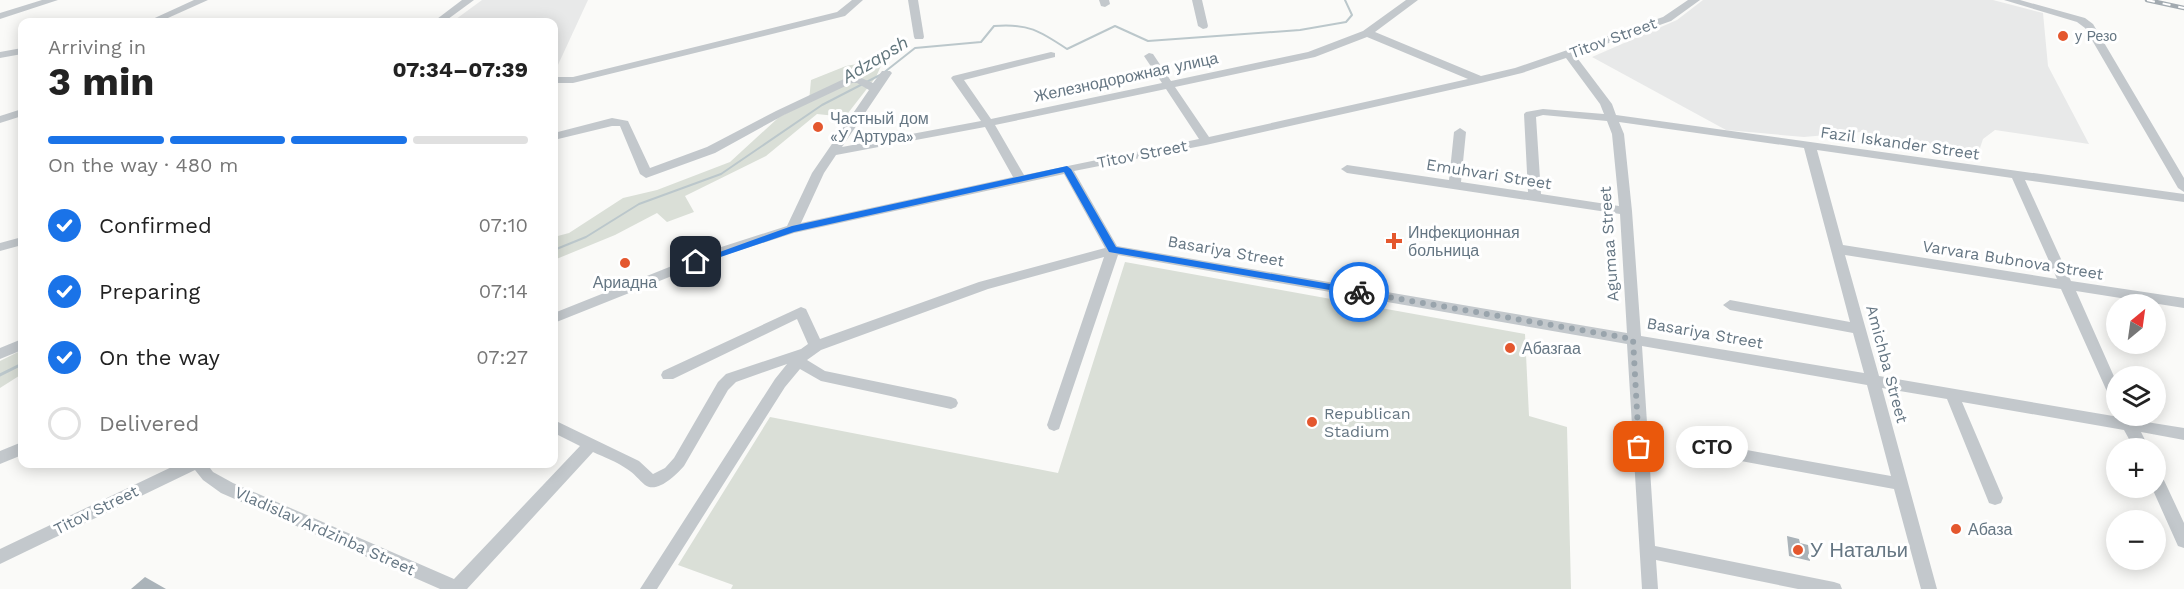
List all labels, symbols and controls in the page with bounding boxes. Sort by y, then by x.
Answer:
street label: Titov Street [1567,13,1660,63]
place label: у Резо [2075,28,2117,44]
marker: у Резо [2056,29,2070,43]
water label: Adzapsh [837,31,912,87]
text: Arriving in [48,35,146,59]
street label: Железнодорожная улица [1032,48,1220,106]
text: 07:34–07:39 [392,57,528,82]
text: 3 min [48,59,155,104]
place label: Частный дом «У Артура» [830,109,929,146]
marker: Частный дом «У Артура» [811,120,825,134]
street label: Fazil Iskander Street [1819,122,1981,164]
street label: Titov Street [1095,136,1189,172]
text: On the way · 480 m [48,153,238,177]
street label: Emuhvari Street [1425,155,1553,193]
street label: Agumaa Street [1595,185,1623,302]
icon: check [48,209,81,242]
text: Confirmed [99,213,212,238]
text: 07:10 [479,213,528,237]
place label: Инфекционная больница [1408,223,1520,260]
street label: Basariya Street [1166,231,1286,271]
marker: Инфекционная больница [1385,232,1403,250]
pin [670,236,721,287]
street label: Varvara Bubnova Street [1921,236,2105,284]
icon: home [679,245,712,278]
marker: Ариадна [618,256,632,270]
courier [1329,262,1389,322]
place label: Ариадна [593,273,657,292]
icon: check [48,275,81,308]
icon: bike [1343,276,1376,309]
text: Preparing [99,279,200,304]
text: 07:14 [479,279,528,303]
north arrow [2106,294,2166,354]
map controls [2106,294,2166,570]
street label: Amichba Street [1862,303,1912,425]
street label: Basariya Street [1645,313,1765,353]
place label: Абазгаа [1522,339,1581,358]
icon: check [48,341,81,374]
marker: Абазгаа [1503,341,1517,355]
text: On the way [99,345,220,370]
text: 07:27 [476,345,528,369]
button: layers [2106,366,2166,426]
place label: Republican Stadium [1324,404,1411,441]
text: Delivered [99,411,199,436]
marker: Republican Stadium [1305,415,1319,429]
pin [1613,421,1664,472]
callout: СТО [1675,426,1747,468]
icon: bag [1622,430,1655,463]
text: СТО [1691,435,1733,459]
button: + [2106,438,2166,498]
street label: Titov Street [51,481,142,539]
street label: Vladislav Ardzinba Street [232,483,418,580]
button: − [2106,510,2166,570]
place label: Абаза [1968,520,2013,539]
marker: Абаза [1949,522,1963,536]
place label: У Натальи [1810,538,1908,562]
marker: У Натальи [1791,543,1805,557]

